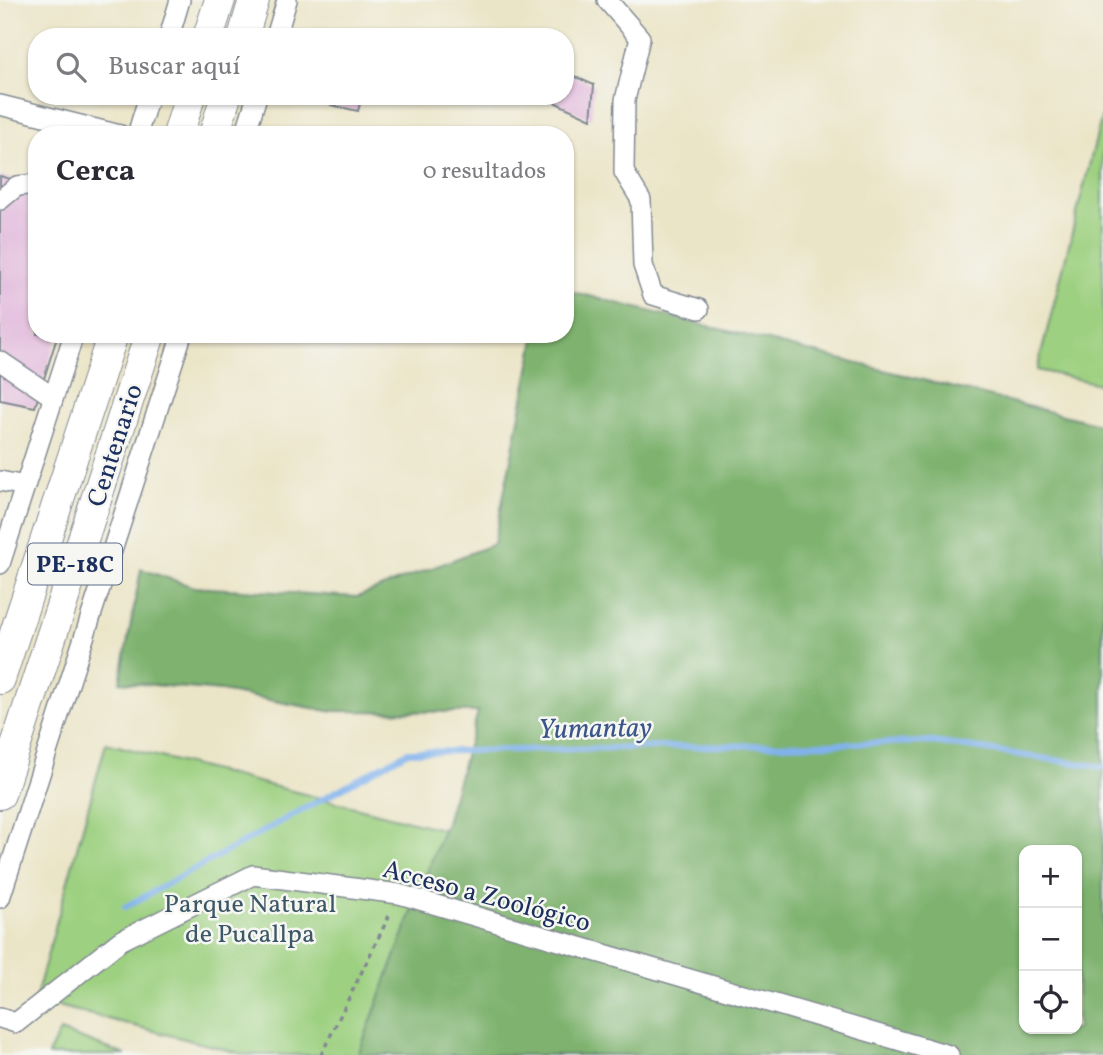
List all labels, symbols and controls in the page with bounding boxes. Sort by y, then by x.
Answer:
search box [28,28,574,105]
icon: search [52,48,90,86]
text: Buscar aquí [108,49,240,85]
text: Cerca [56,151,135,193]
text: 0 resultados [423,156,546,188]
street label: Centenario [79,380,153,512]
road number: PE-18C [28,544,122,584]
water label: Yumantay [538,709,653,750]
map controls [1019,845,1082,1034]
button: + [1019,845,1082,908]
street label: Acceso a Zoológico [379,852,594,942]
park label: Parque Natural de Pucallpa [164,887,336,953]
button: − [1019,908,1082,971]
button: locate [1019,971,1082,1034]

